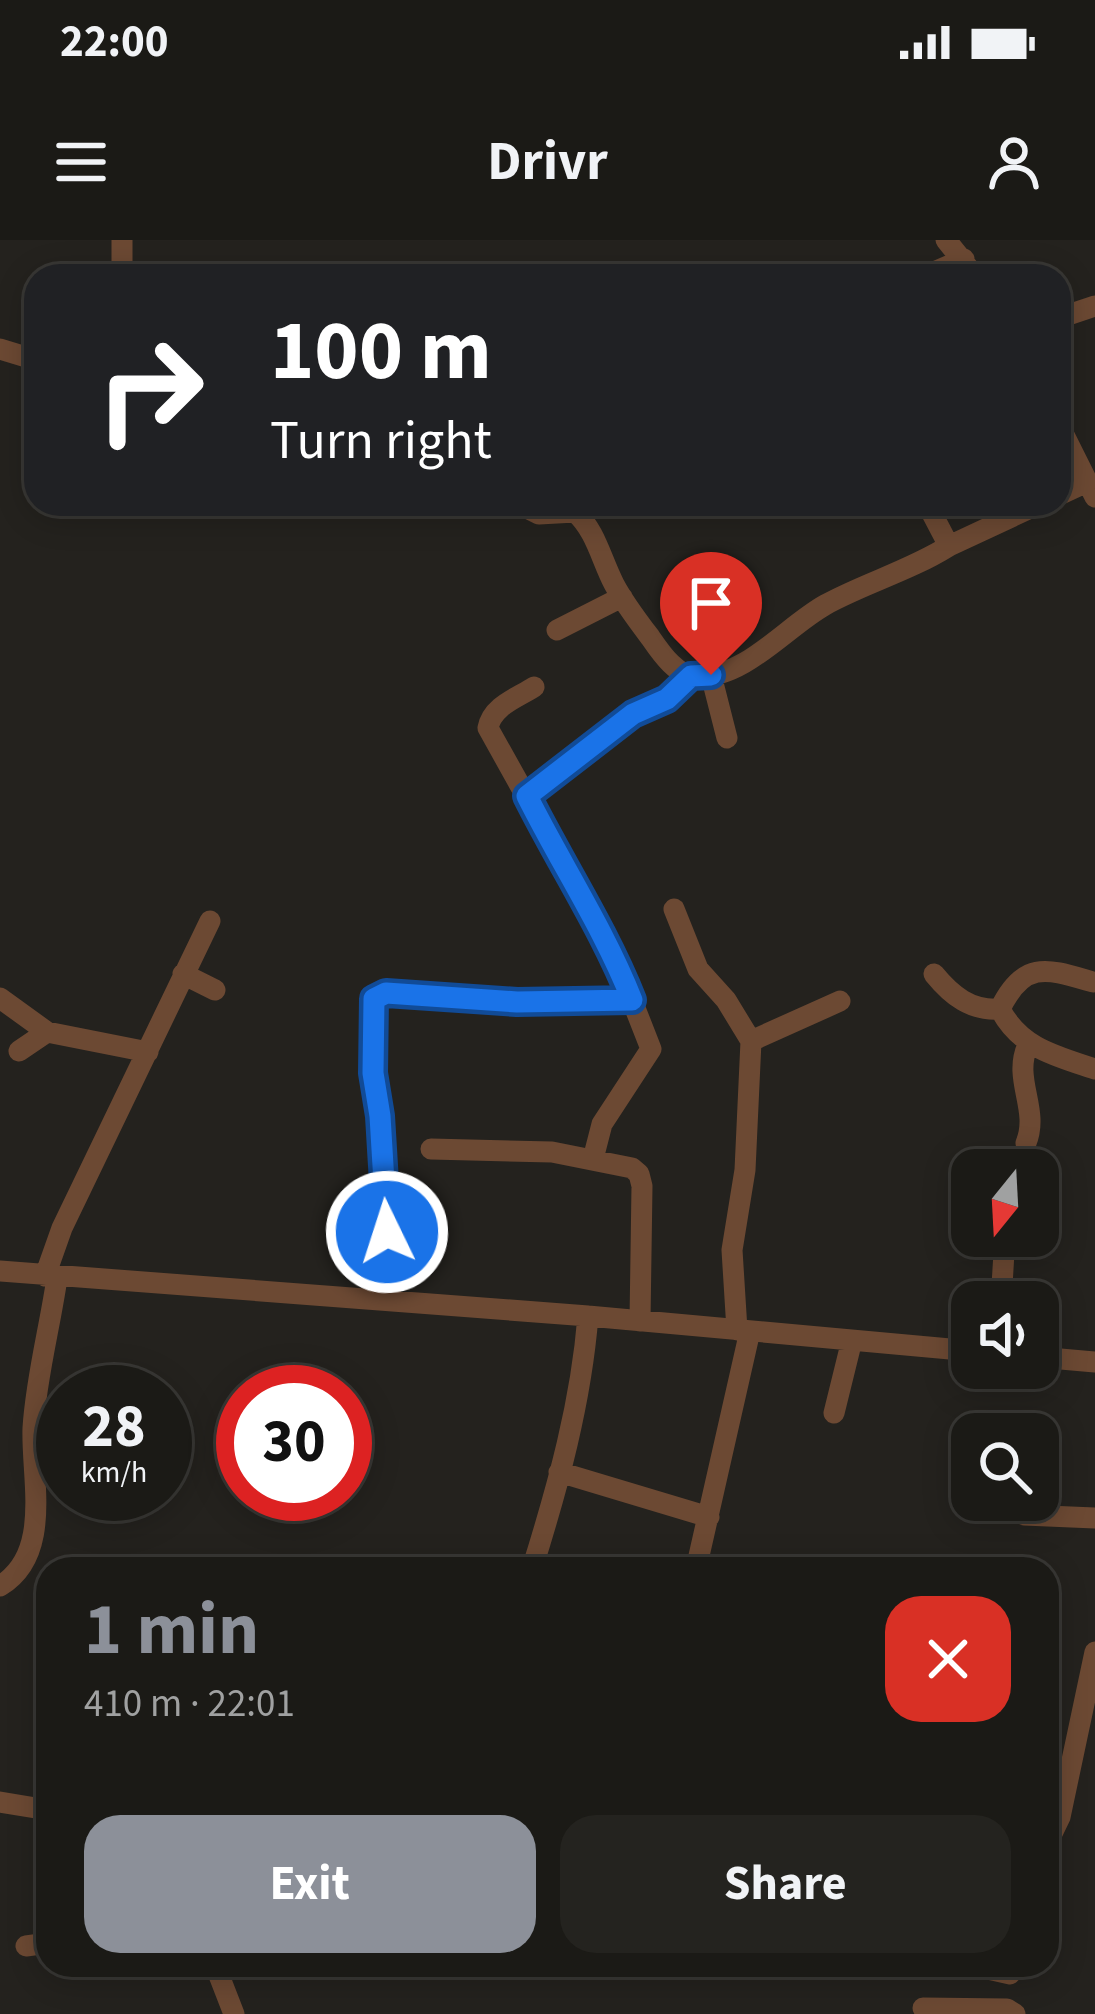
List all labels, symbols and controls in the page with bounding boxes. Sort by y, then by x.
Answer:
text: 22:00 [60,10,169,74]
text: Drivr [487,124,608,201]
icon: menu [48,129,114,195]
icon: person [981,129,1047,195]
text: 100 m [270,292,492,412]
icon: right [72,312,228,468]
text: Turn right [270,403,492,480]
pin [660,552,762,675]
icon: arrive [678,570,744,636]
north arrow [951,1149,1059,1257]
map controls [951,1149,1059,1521]
position arrow [324,1169,450,1295]
button: sound [951,1281,1059,1389]
speed limit sign: 30 [216,1365,372,1521]
text: 28 [82,1385,146,1470]
button: search [951,1413,1059,1521]
text: km/h [81,1451,147,1494]
text: 1 min [84,1579,259,1682]
button: close [885,1596,1011,1722]
text: 410 m · 22:01 [84,1676,295,1732]
button: Exit [84,1815,536,1953]
button: Share [560,1815,1011,1953]

